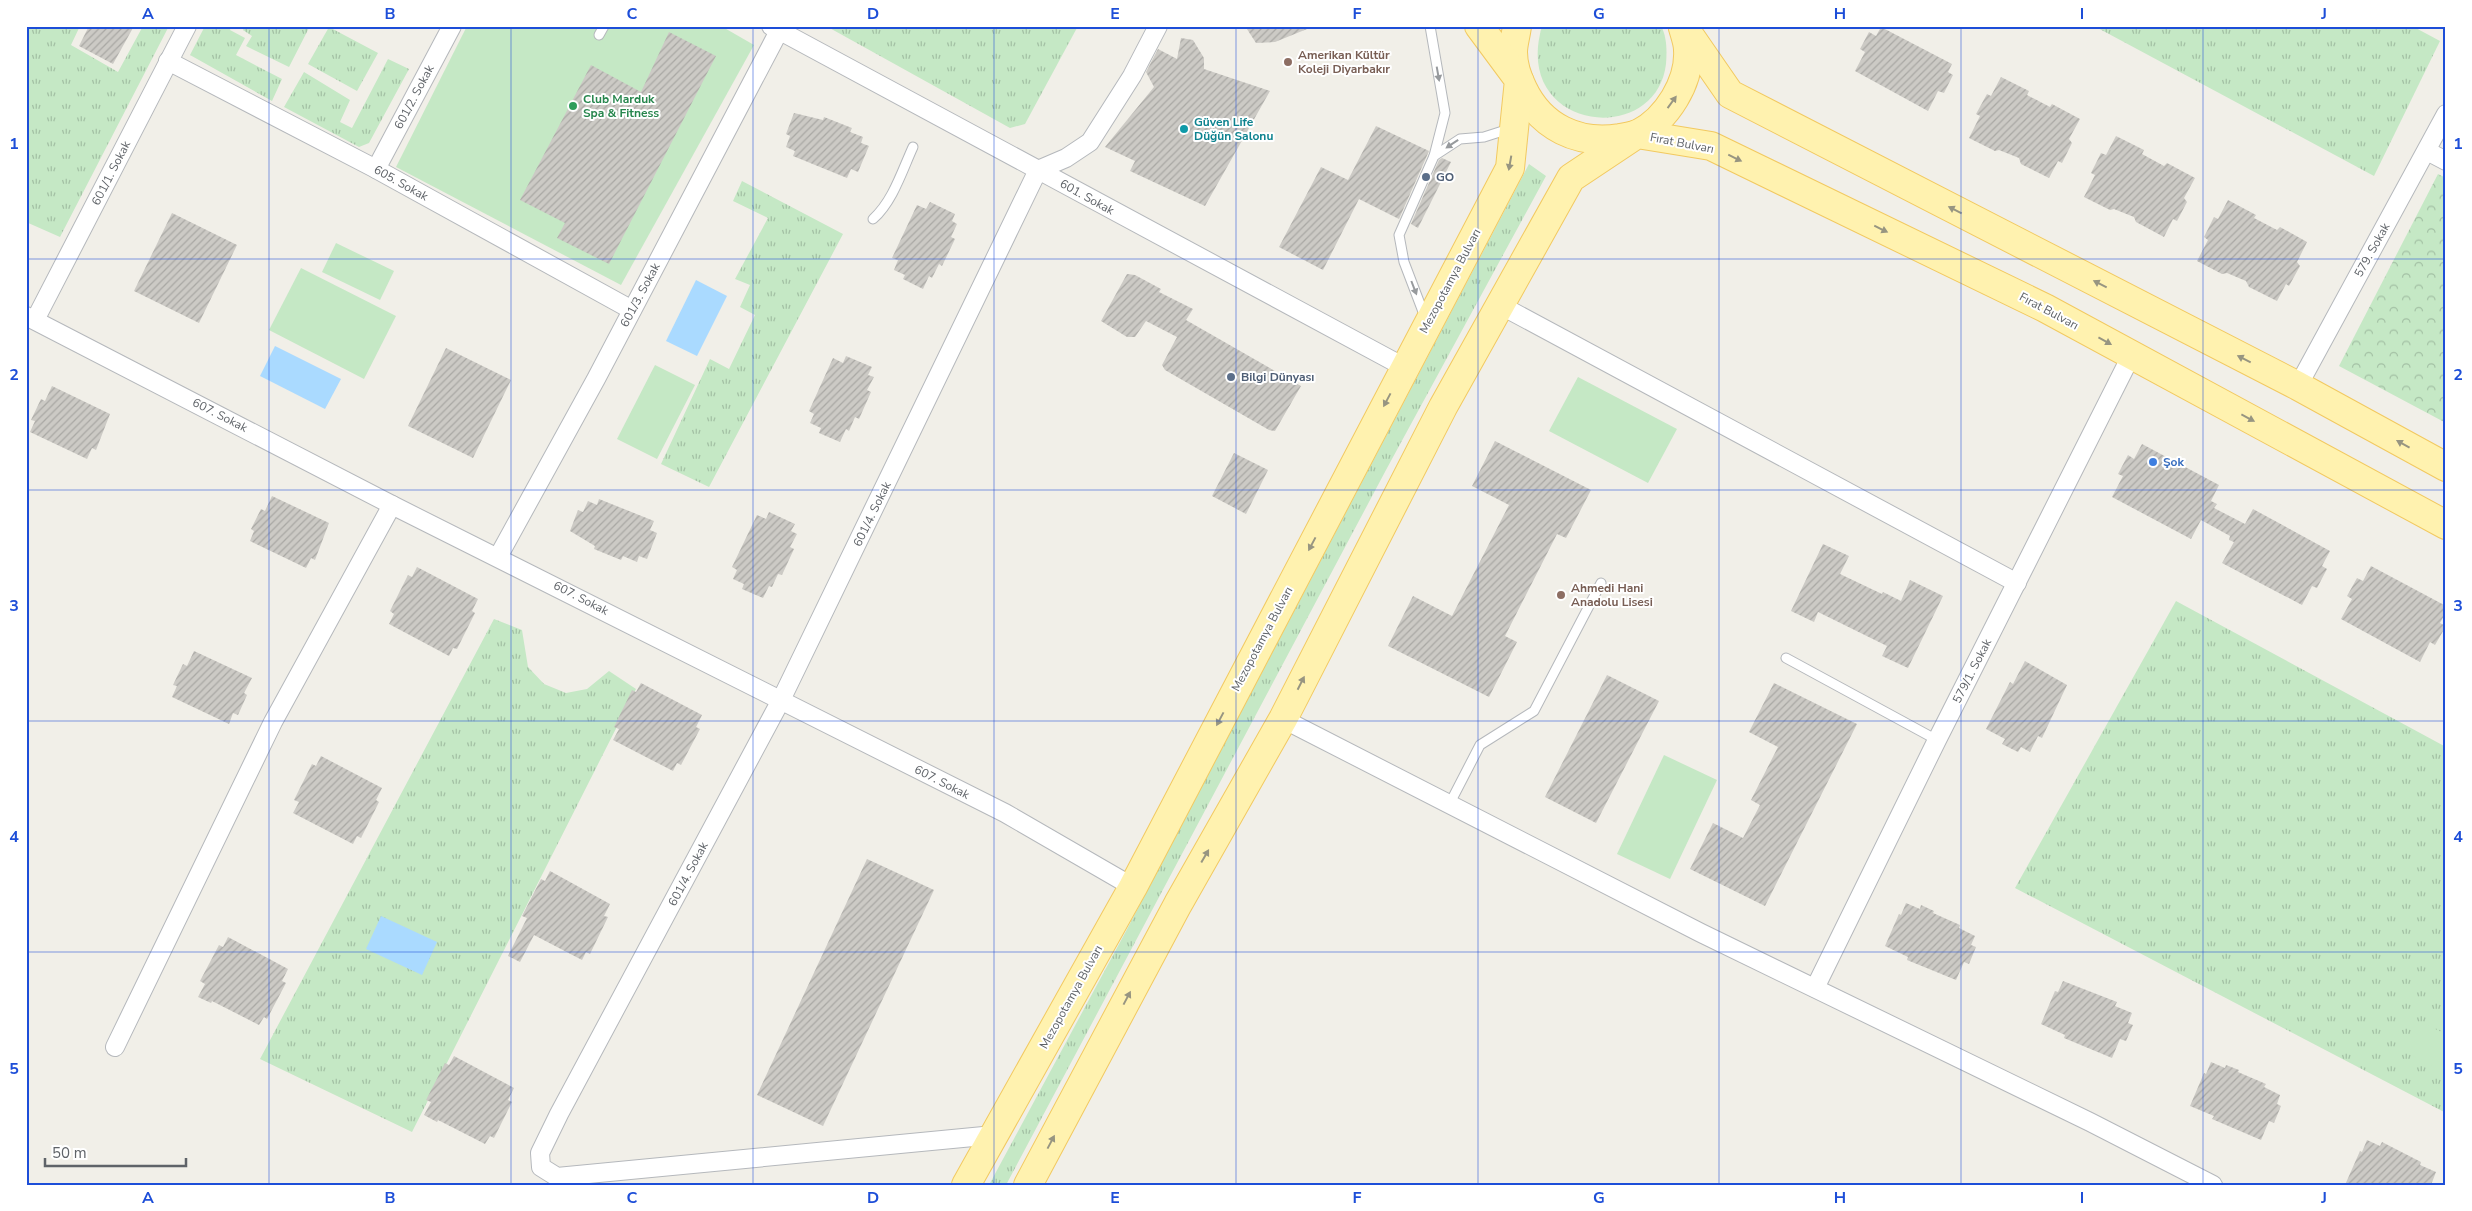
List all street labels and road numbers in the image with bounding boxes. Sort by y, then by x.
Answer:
street label: 601/2. Sokak [390,61,438,132]
street label: Fırat Bulvarı [1649,129,1715,157]
street label: 601/1. Sokak [88,137,135,208]
street label: 605. Sokak [371,162,432,205]
street label: 601. Sokak [1057,176,1118,219]
street label: 579. Sokak [2351,219,2394,280]
street label: Mezopotamya Bulvarı [1416,226,1484,336]
street label: 601/3. Sokak [616,259,664,330]
street label: Fırat Bulvarı [2017,289,2081,333]
street label: 607. Sokak [190,394,251,436]
street label: 601/4. Sokak [849,478,895,549]
street label: 607. Sokak [551,577,612,619]
street label: Mezopotamya Bulvarı [1228,584,1296,694]
street label: 579/1. Sokak [1949,635,1996,706]
street label: 607. Sokak [912,761,973,803]
street label: 601/4. Sokak [664,838,712,909]
street label: Mezopotamya Bulvarı [1036,942,1106,1052]

